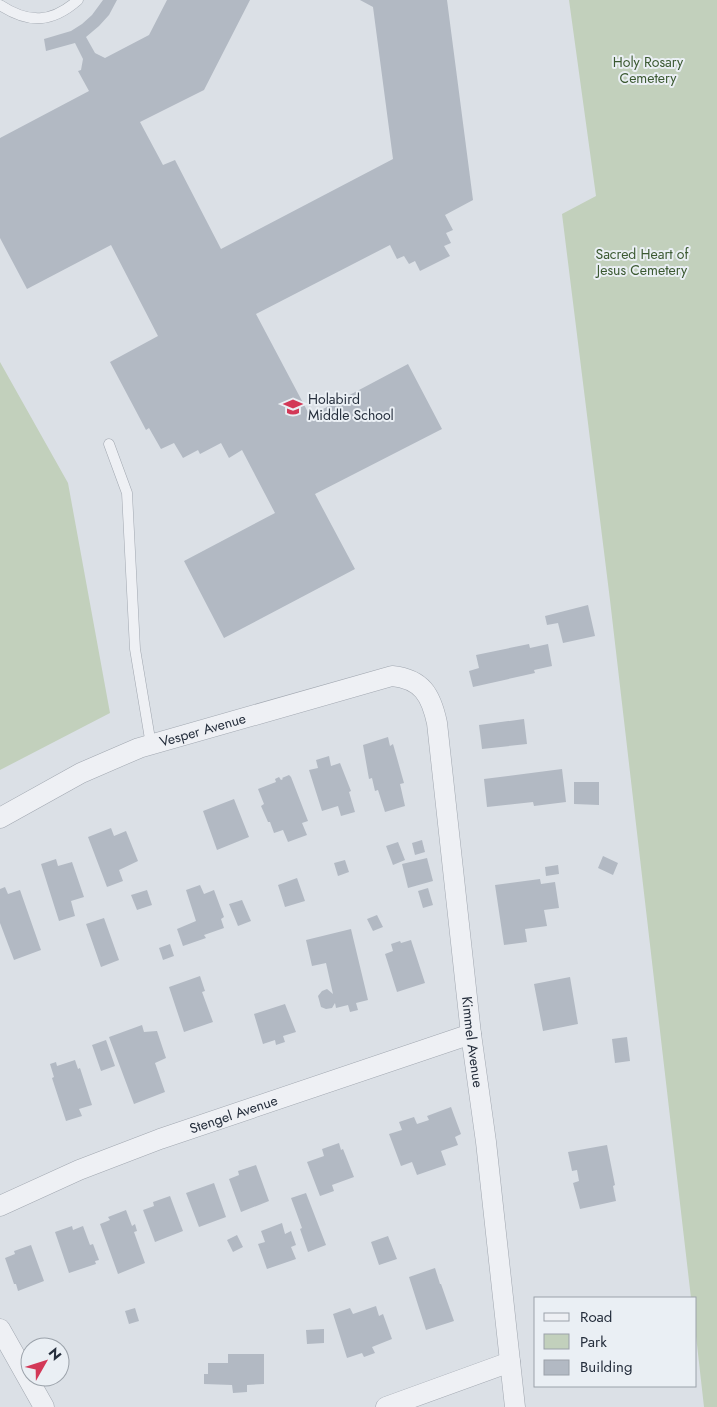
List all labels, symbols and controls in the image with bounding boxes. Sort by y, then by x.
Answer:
park label: Holy Rosary Cemetery [613,52,684,88]
park label: Sacred Heart of Jesus Cemetery [595,244,690,280]
place label: Holabird Middle School [308,389,394,425]
school or university icon: Holabird Middle School [282,396,304,418]
street label: Vesper Avenue [157,708,248,752]
street label: Kimmel Avenue [457,995,488,1089]
street label: Stengel Avenue [187,1090,280,1138]
legend [534,1297,697,1387]
text: Road [580,1306,612,1328]
text: Park [580,1331,607,1353]
north arrow [20,1337,70,1387]
text: N [44,1343,66,1364]
text: Building [580,1356,632,1378]

